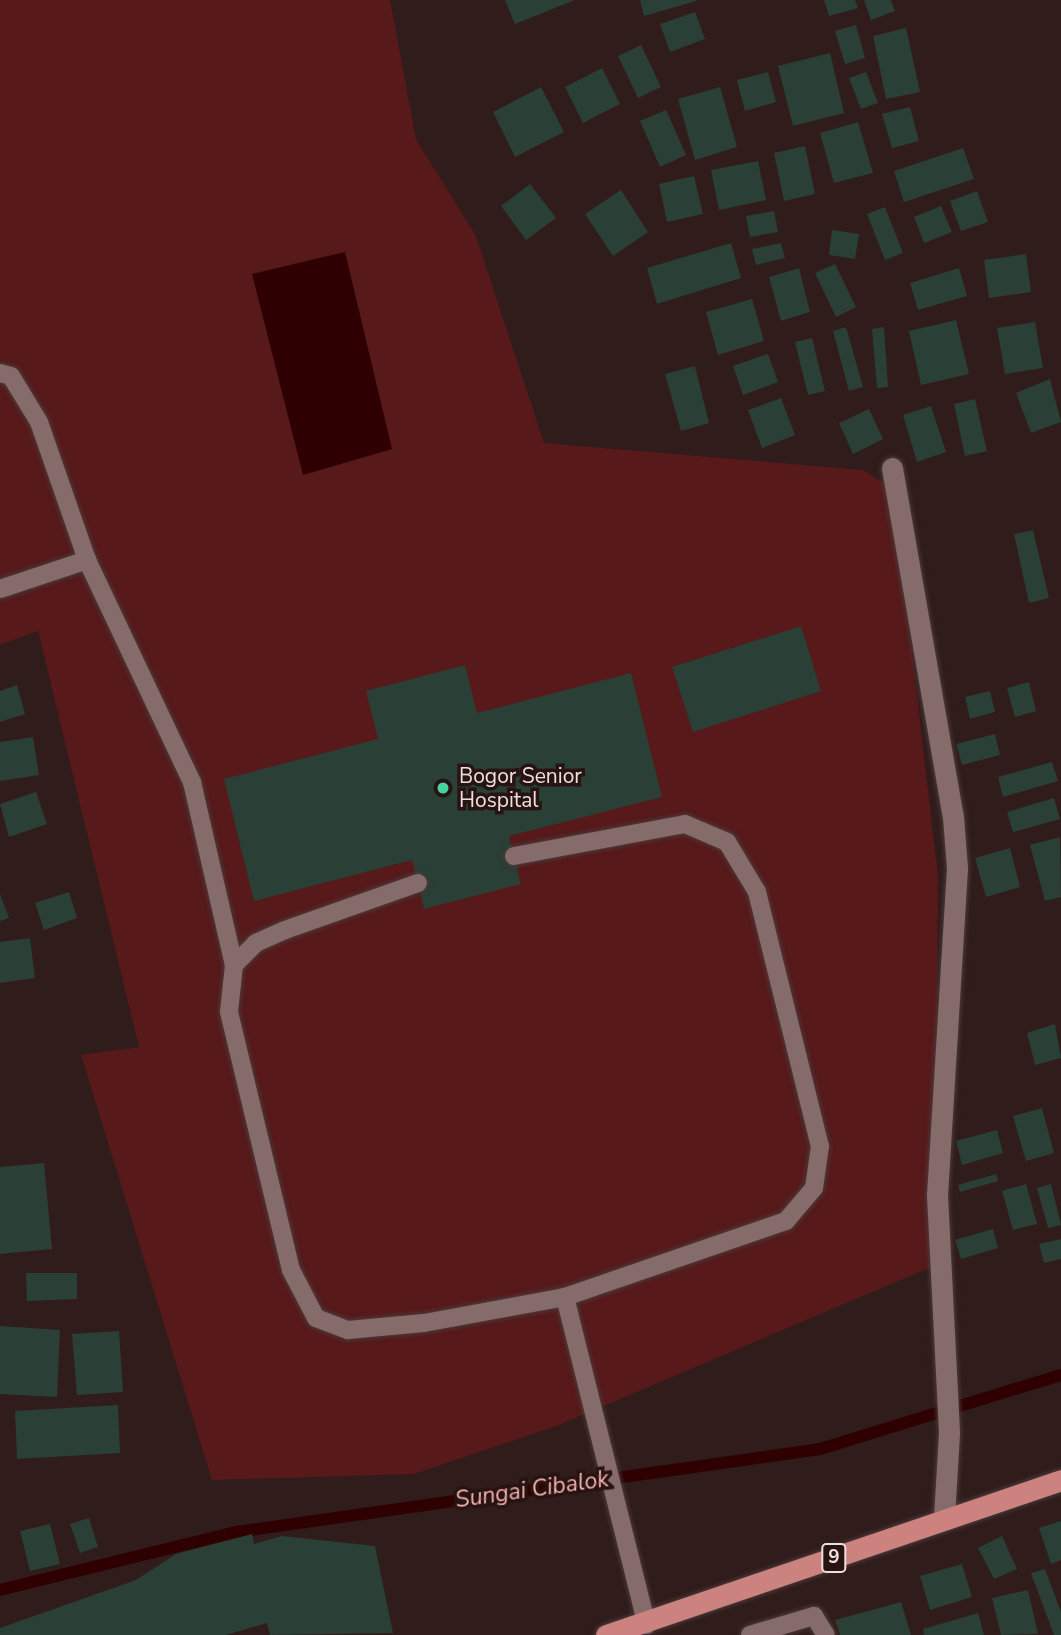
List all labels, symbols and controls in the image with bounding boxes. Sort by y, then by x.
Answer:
place label: Bogor Senior Hospital [459,763,582,813]
marker: Bogor Senior Hospital [433,778,453,798]
water label: Sungai Cibalok [454,1466,610,1514]
road number: 9 [820,1542,848,1574]

